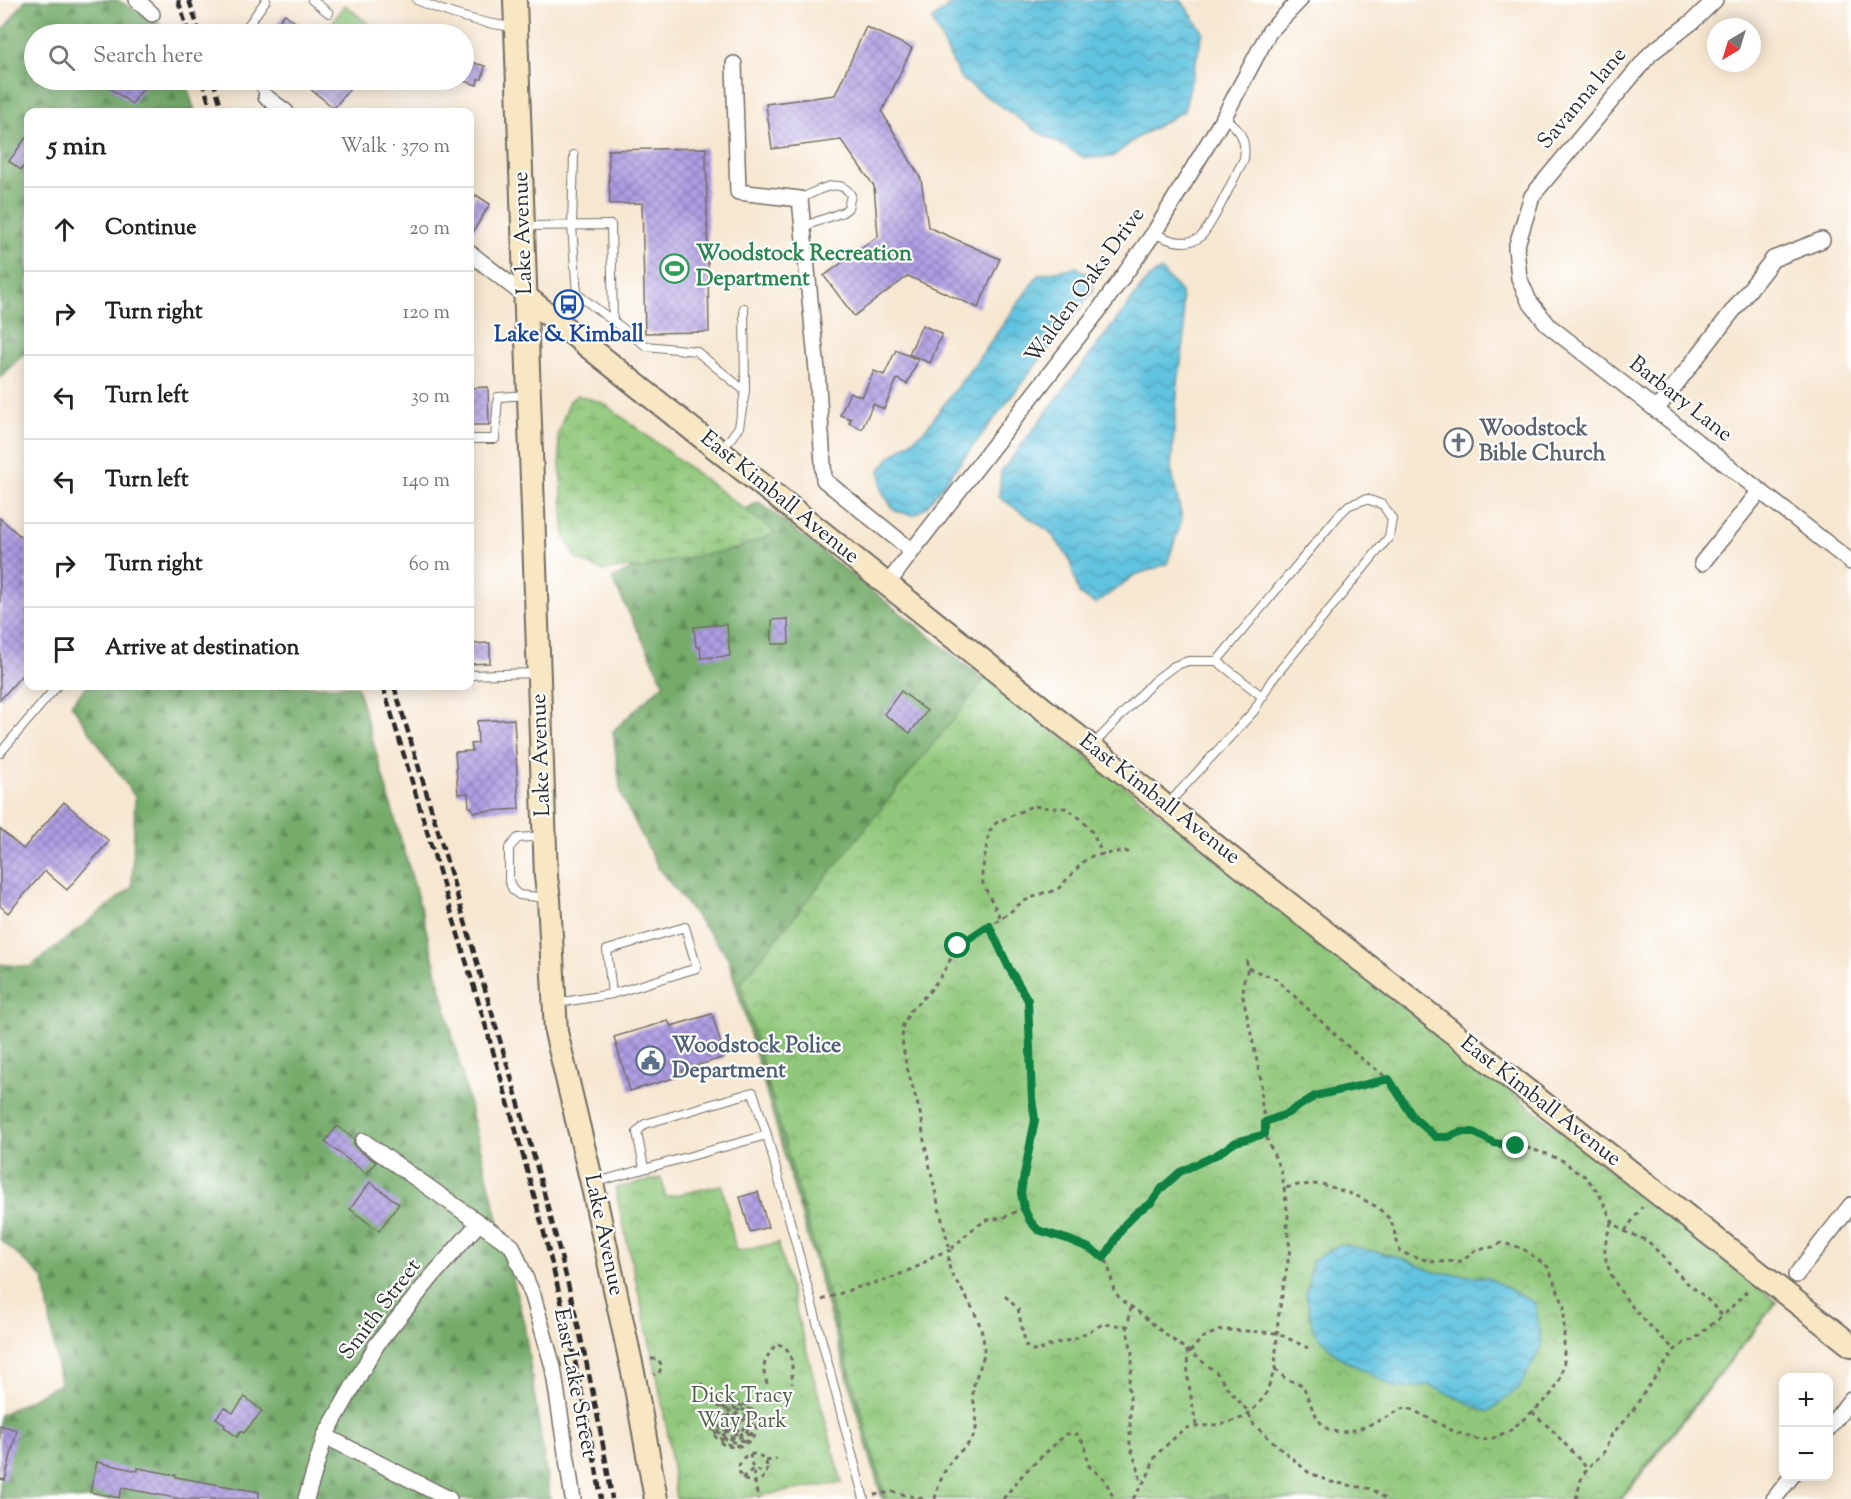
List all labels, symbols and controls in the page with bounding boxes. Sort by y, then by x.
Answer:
north arrow [1707,18,1761,72]
search box [24,24,474,90]
icon: search [45,41,78,74]
text: Search here [93,41,203,73]
street label: Savanna lane [1531,41,1635,157]
text: 5 min [48,129,107,166]
text: Walk · 370 m [340,133,450,162]
street label: Lake Avenue [506,171,542,295]
street label: Walden Oaks Drive [1018,201,1154,371]
icon: ahead [48,213,81,246]
text: Continue [105,213,196,245]
text: 20 m [409,215,450,244]
place label: Woodstock Recreation Department [696,239,912,296]
sports icon: Woodstock Recreation Department [659,252,691,284]
bus stop icon: Lake & Kimball [553,288,585,320]
icon: right [48,297,81,330]
text: Turn right [105,297,202,329]
text: 120 m [402,299,450,328]
place label: Lake & Kimball [494,320,645,352]
street label: Barbary Lane [1621,349,1739,451]
icon: left [48,381,81,414]
text: Turn left [105,381,188,413]
text: 30 m [411,383,450,412]
place label: Woodstock Bible Church [1479,414,1606,471]
street label: East Kimball Avenue [692,424,866,572]
church icon: Woodstock Bible Church [1442,427,1474,459]
icon: left [48,465,81,498]
text: Turn left [105,465,188,497]
text: 140 m [402,467,450,496]
icon: right [48,549,81,582]
text: Turn right [105,549,202,581]
text: 60 m [409,551,450,580]
icon: arrive [48,633,81,666]
text: Arrive at destination [105,633,300,665]
street label: Lake Avenue [524,693,560,817]
street label: East Kimball Avenue [1071,727,1247,873]
route start [944,932,970,958]
street label: East Kimball Avenue [1452,1029,1628,1175]
place label: Woodstock Police Department [672,1031,841,1088]
public building icon: Woodstock Police Department [635,1044,667,1076]
route end [1502,1132,1528,1158]
street label: Lake Avenue [575,1171,631,1299]
street label: Smith Street [332,1252,430,1367]
street label: East Lake Street [544,1306,604,1461]
map controls [1779,1373,1833,1481]
button: + [1779,1373,1833,1427]
park label: Dick Tracy Way Park [691,1381,793,1438]
button: − [1779,1427,1833,1481]

